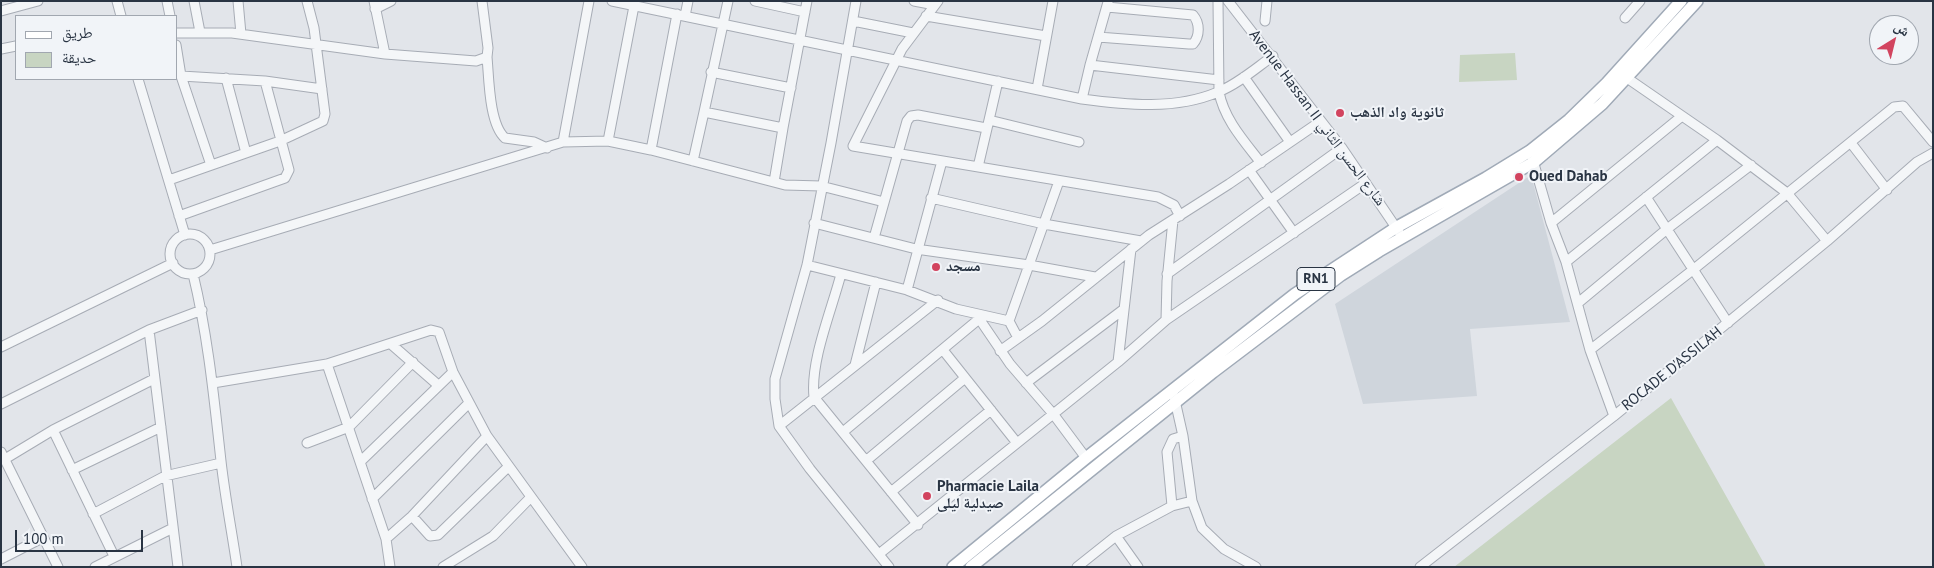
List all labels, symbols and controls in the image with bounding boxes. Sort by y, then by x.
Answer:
legend [15,15,178,80]
north arrow [1869,15,1919,65]
text: ش [1891,17,1914,40]
text: طريق [62,23,93,42]
street label: Avenue Hassan II شارع الحسن الثاني [1245,26,1389,210]
text: حديقة [62,48,96,67]
place label: ثانوية واد الذهب [1350,104,1444,122]
marker: ثانوية واد الذهب [1334,107,1346,119]
place label: Oued Dahab [1529,168,1607,186]
marker: Oued Dahab [1513,171,1525,183]
place label: مسجد [946,258,981,276]
marker: مسجد [930,261,942,273]
road number: RN1 [1297,268,1335,290]
street label: ROCADE D'ASSILAH [1618,323,1726,415]
place label: Pharmacie Laila صيدلية ليلى [937,478,1039,513]
marker: Pharmacie Laila صيدلية ليلى [921,490,933,502]
scale bar [18,520,145,552]
text: 100 m [23,529,64,548]

